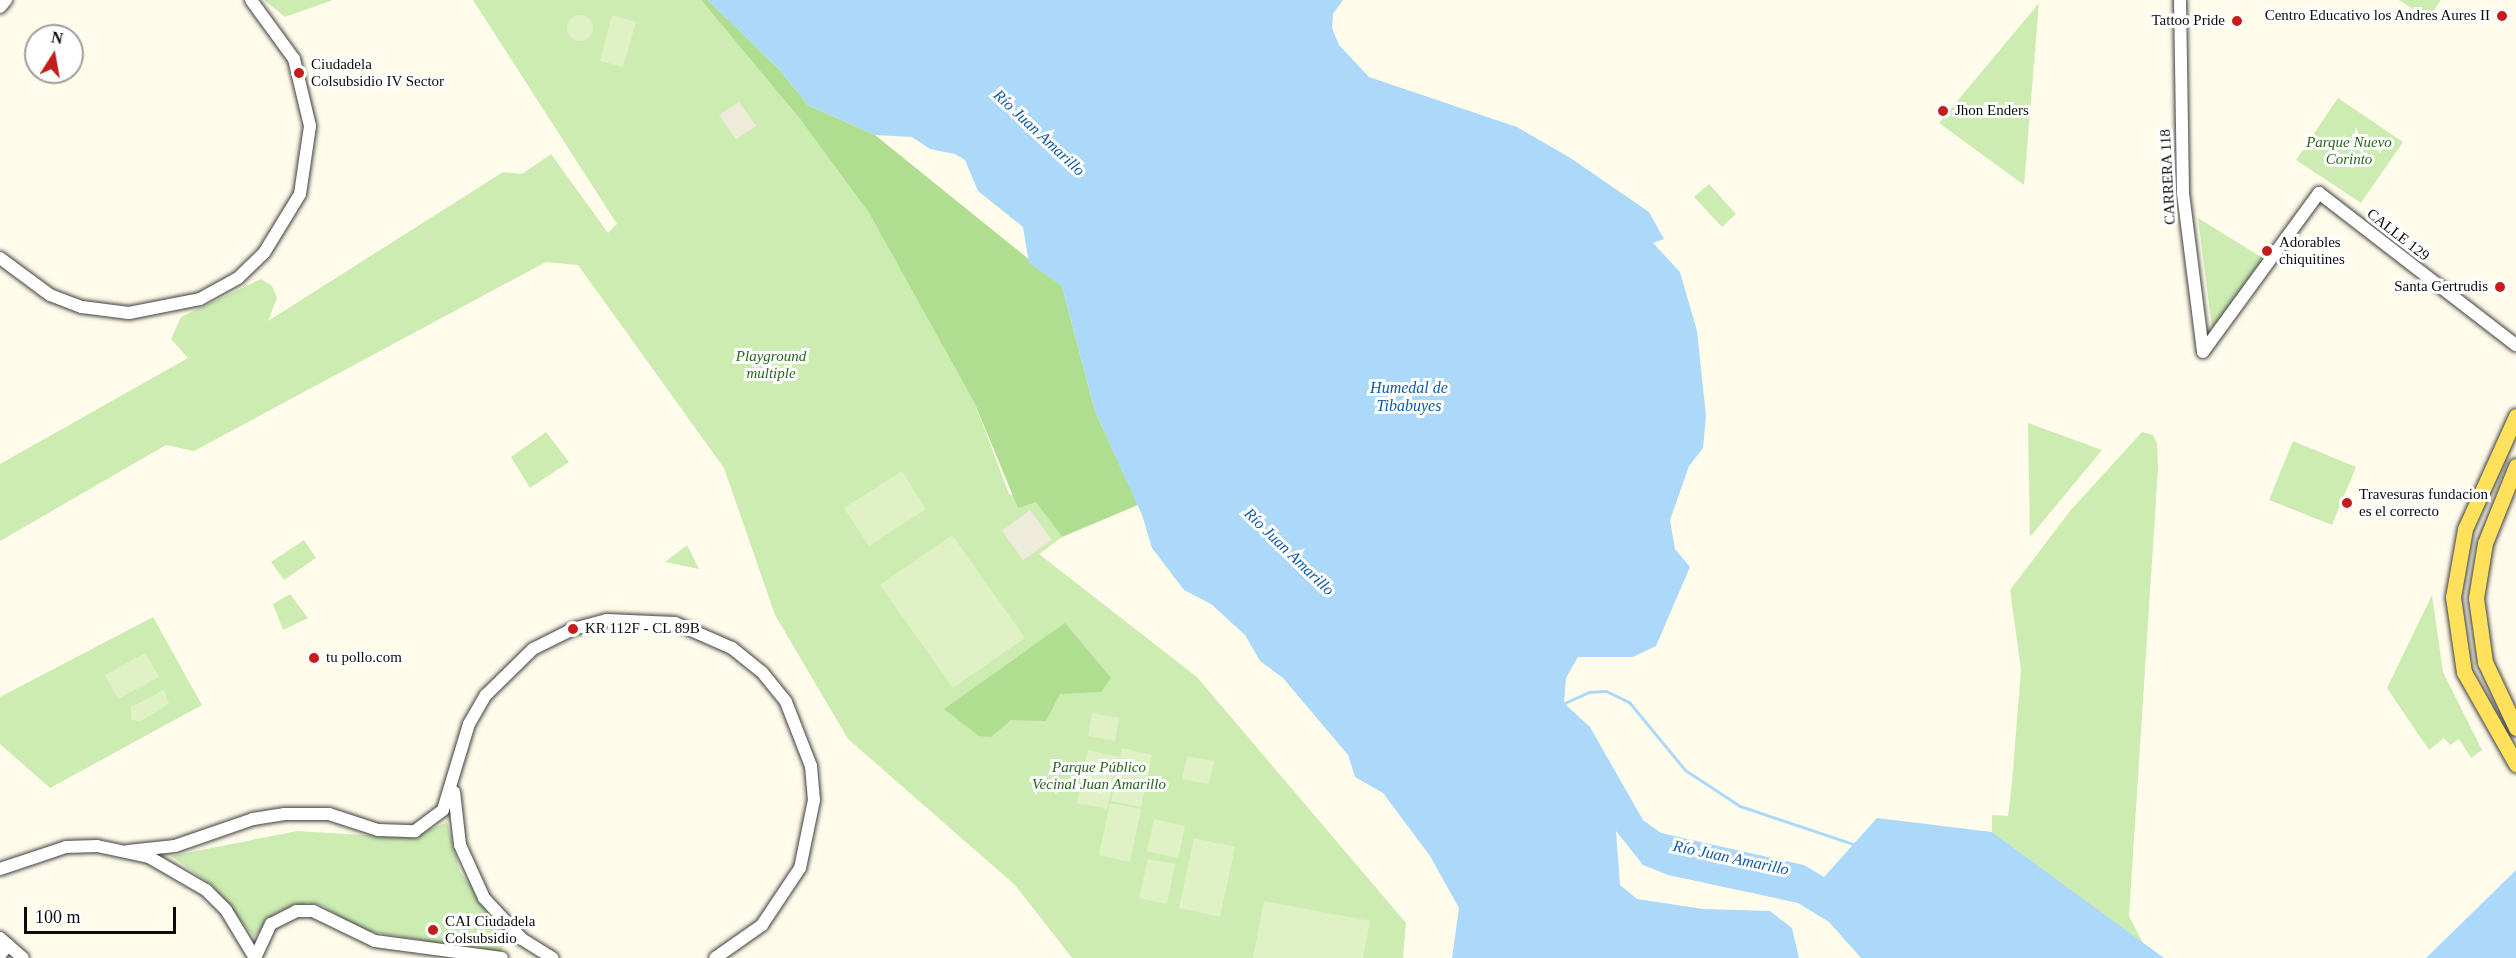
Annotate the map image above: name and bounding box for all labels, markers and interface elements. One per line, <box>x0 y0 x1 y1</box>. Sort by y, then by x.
place label: Centro Educativo los Andres Aures II <box>2263 7 2490 25</box>
marker: Centro Educativo los Andres Aures II <box>2495 9 2509 23</box>
place label: Tattoo Pride <box>2151 12 2225 30</box>
marker: Tattoo Pride <box>2230 14 2244 28</box>
north arrow <box>24 24 84 84</box>
text: N <box>50 28 64 47</box>
place label: Ciudadela Colsubsidio IV Sector <box>311 55 444 90</box>
marker: Ciudadela Colsubsidio IV Sector <box>292 66 306 80</box>
water label: Río Juan Amarillo <box>989 86 1089 180</box>
place label: Jhon Enders <box>1955 102 2029 120</box>
marker: Jhon Enders <box>1936 104 1950 118</box>
street label: CARRERA 118 <box>2156 128 2180 226</box>
park label: Parque Nuevo Corinto <box>2306 133 2392 168</box>
street label: CALLE 129 <box>2363 205 2433 265</box>
place label: Adorables chiquitines <box>2279 233 2345 268</box>
marker: Adorables chiquitines <box>2260 244 2274 258</box>
place label: Santa Gertrudis <box>2394 278 2488 296</box>
marker: Santa Gertrudis <box>2493 280 2507 294</box>
park label: Playground multiple <box>736 347 806 382</box>
water label: Humedal de Tibabuyes <box>1370 378 1448 416</box>
place label: Travesuras fundacion es el correcto <box>2359 485 2488 520</box>
marker: Travesuras fundacion es el correcto <box>2340 496 2354 510</box>
water label: Río Juan Amarillo <box>1240 504 1338 600</box>
place label: KR 112F - CL 89B <box>585 620 700 638</box>
marker: KR 112F - CL 89B <box>566 622 580 636</box>
place label: tu pollo.com <box>326 649 402 667</box>
marker: tu pollo.com <box>307 651 321 665</box>
park label: Parque Público Vecinal Juan Amarillo <box>1032 758 1166 793</box>
water label: Río Juan Amarillo <box>1671 836 1791 880</box>
scale bar <box>27 895 178 933</box>
text: 100 m <box>35 907 81 927</box>
place label: CAI Ciudadela Colsubsidio <box>445 912 535 947</box>
marker: CAI Ciudadela Colsubsidio <box>426 923 440 937</box>

